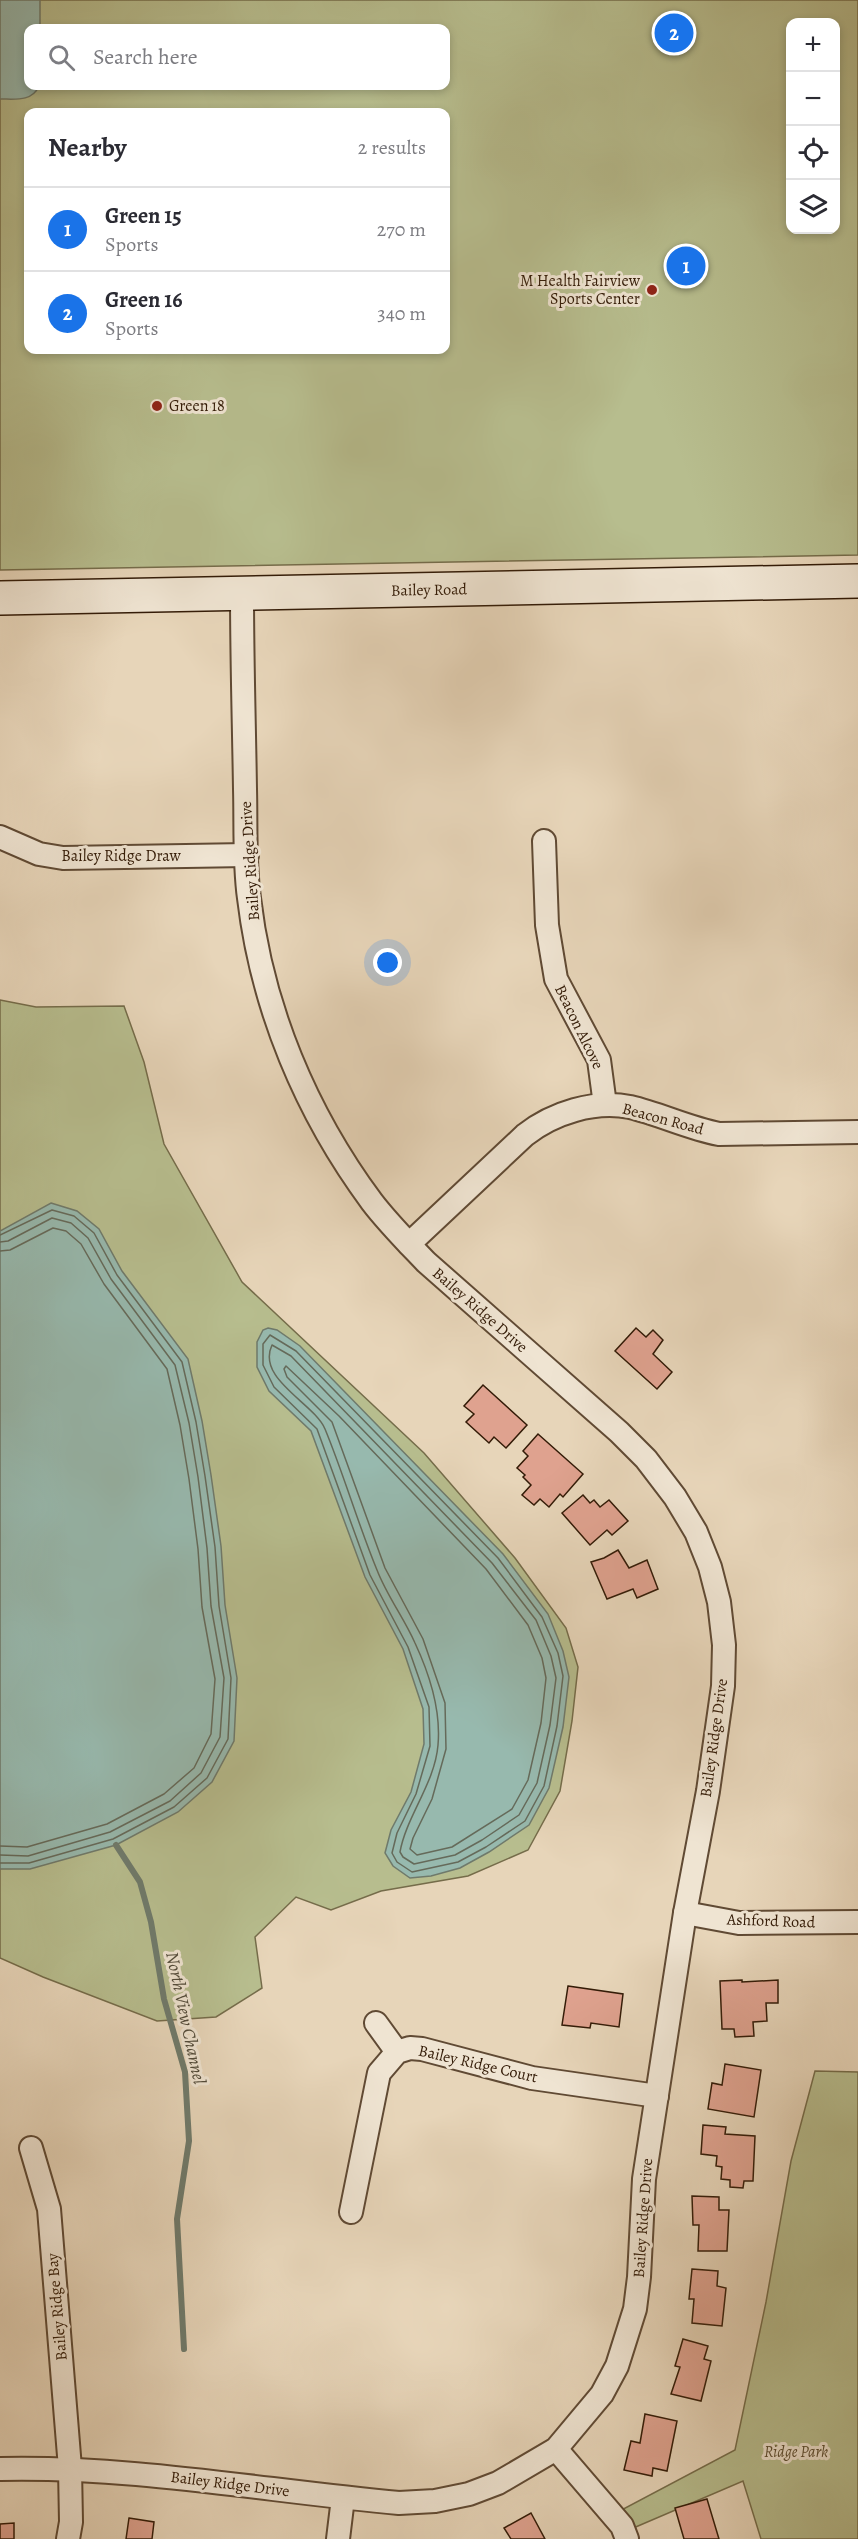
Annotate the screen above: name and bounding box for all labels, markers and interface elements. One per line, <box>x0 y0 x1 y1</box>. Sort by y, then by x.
pin: 2 <box>654 10 694 56</box>
map controls <box>786 18 840 234</box>
button: + <box>786 18 840 72</box>
search box <box>24 24 450 90</box>
icon: search <box>45 41 78 74</box>
text: Search here <box>93 42 198 72</box>
button: − <box>786 72 840 126</box>
button: locate <box>786 126 840 180</box>
text: Nearby <box>48 130 127 165</box>
text: 2 results <box>358 134 426 161</box>
button: layers <box>786 180 840 234</box>
text: Green 15 <box>105 201 182 231</box>
text: 1 <box>64 216 71 243</box>
text: 270 m <box>377 216 426 243</box>
text: Sports <box>105 231 158 258</box>
pin: 1 <box>666 244 706 288</box>
place label: M Health Fairview Sports Center <box>520 270 641 310</box>
marker: M Health Fairview Sports Center <box>645 283 659 297</box>
text: Green 16 <box>105 285 182 315</box>
text: 2 <box>63 300 72 327</box>
text: 340 m <box>377 300 426 327</box>
text: Sports <box>105 315 158 342</box>
place label: Green 18 <box>169 395 225 417</box>
marker: Green 18 <box>150 399 164 413</box>
street label: Bailey Road <box>391 578 468 602</box>
street label: Bailey Ridge Drive <box>235 800 265 922</box>
street label: Bailey Ridge Draw <box>61 845 182 867</box>
your location <box>373 948 402 977</box>
street label: Beacon Alcove <box>549 981 609 1073</box>
street label: Beacon Road <box>620 1098 707 1141</box>
street label: Bailey Ridge Drive <box>428 1262 532 1358</box>
street label: Bailey Ridge Drive <box>695 1677 733 1799</box>
street label: Ashford Road <box>725 1908 816 1934</box>
water label: North View Channel <box>160 1950 212 2087</box>
street label: Bailey Ridge Court <box>416 2040 540 2088</box>
street label: Bailey Ridge Drive <box>628 2157 658 2279</box>
street label: Bailey Ridge Bay <box>41 2251 73 2362</box>
park label: Ridge Park <box>764 2441 828 2463</box>
street label: Bailey Ridge Drive <box>169 2466 291 2502</box>

